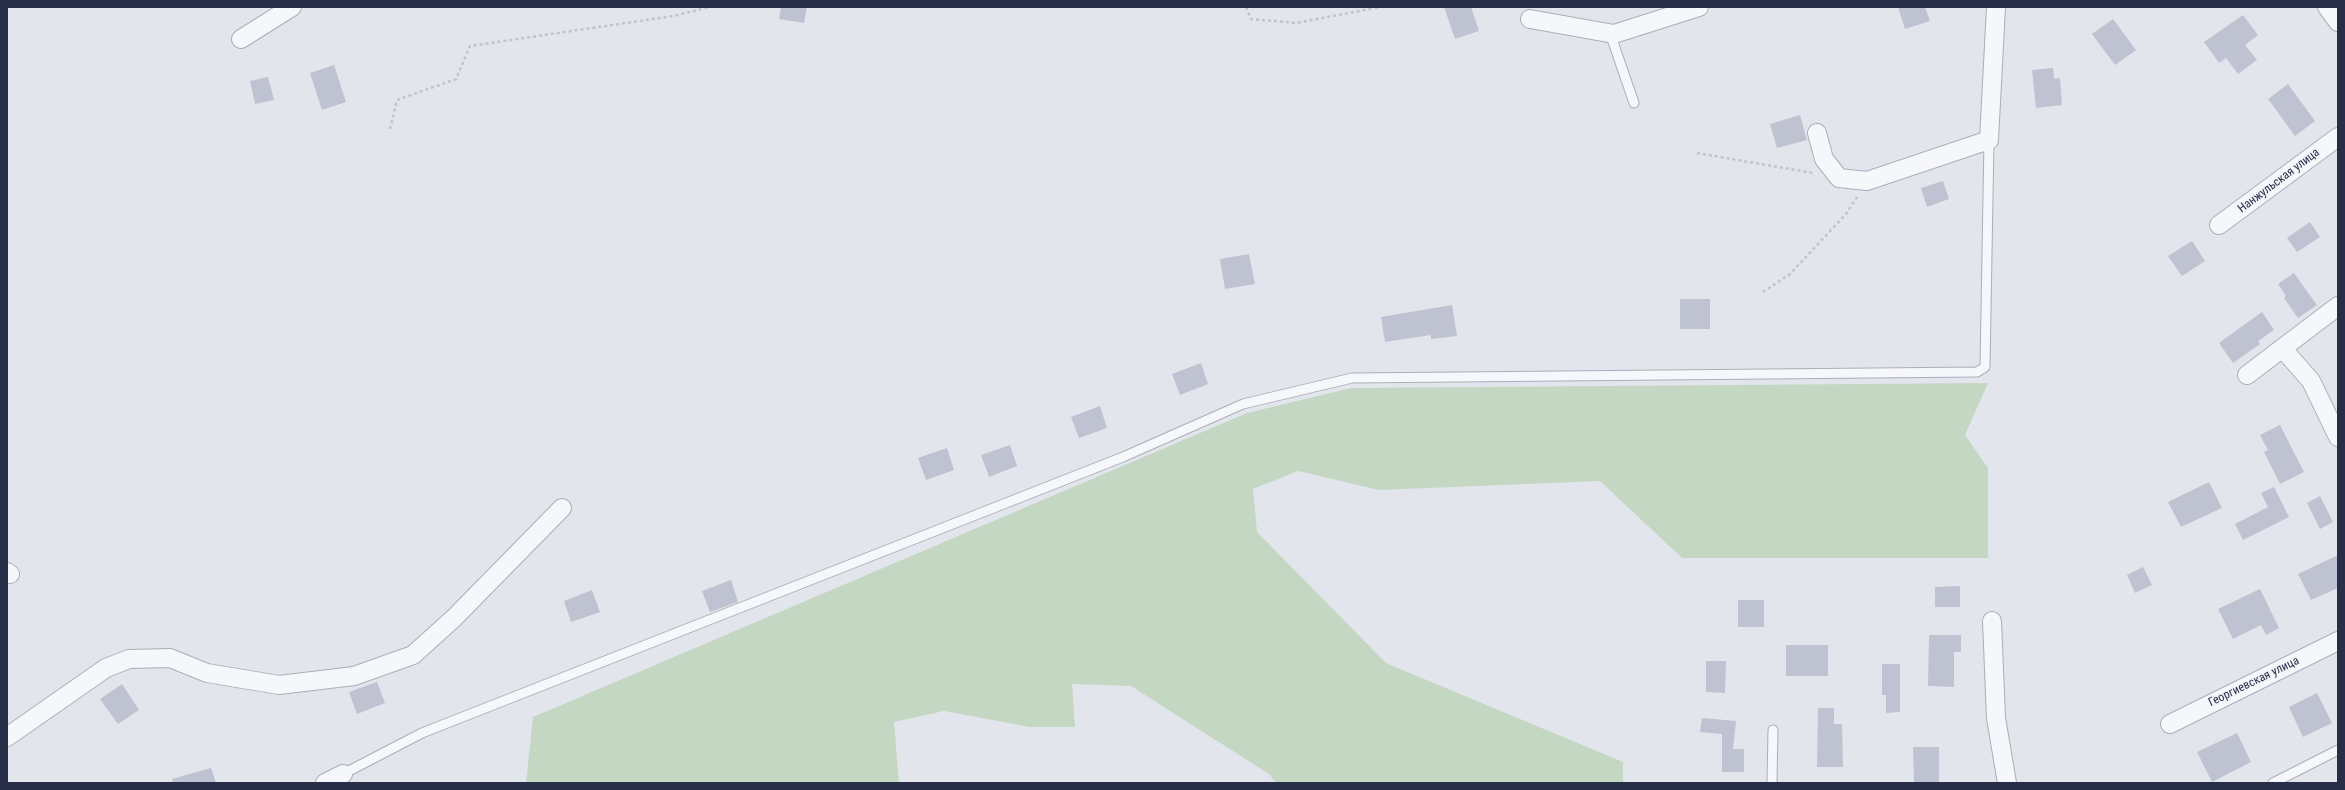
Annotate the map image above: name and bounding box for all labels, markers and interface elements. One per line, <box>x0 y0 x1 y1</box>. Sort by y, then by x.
street label: Нанжульская улица <box>2235 146 2323 216</box>
street label: Георгиевская улица <box>2206 654 2302 710</box>

